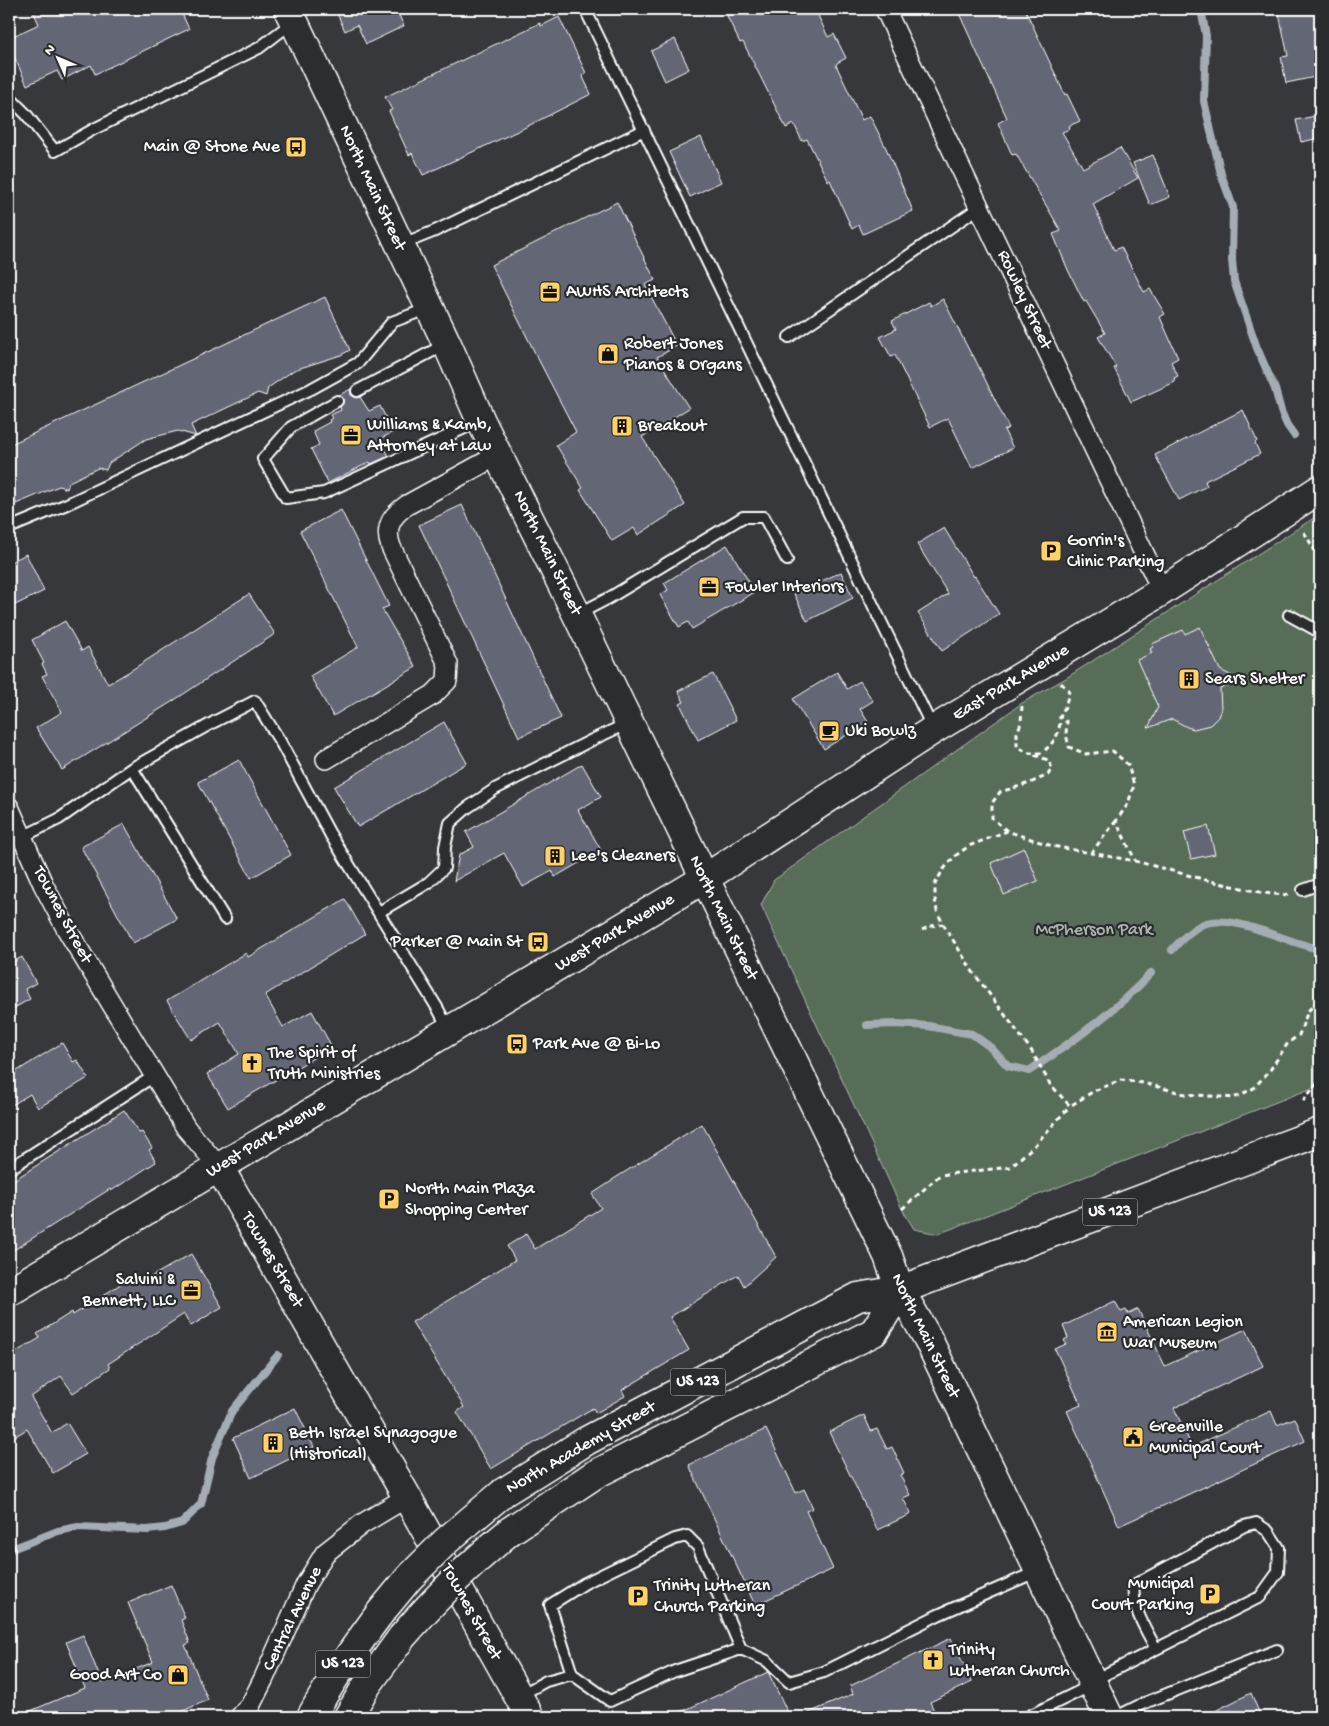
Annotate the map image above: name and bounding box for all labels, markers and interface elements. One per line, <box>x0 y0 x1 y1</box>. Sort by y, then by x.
north arrow <box>32 32 82 82</box>
text: N <box>41 41 60 60</box>
street label: North Main Street <box>334 122 411 256</box>
bus stop icon: Main @ Stone Ave <box>284 135 308 159</box>
place label: Main @ Stone Ave <box>144 137 281 158</box>
street label: Rowley Street <box>992 247 1057 354</box>
office icon: AWHS Architects <box>538 280 562 304</box>
place label: AWHS Architects <box>566 282 690 303</box>
place label: Robert Jones Pianos & Organs <box>623 334 743 376</box>
shop icon: Robert Jones Pianos & Organs <box>596 342 620 366</box>
building icon: Breakout <box>610 414 634 438</box>
place label: Williams & Kamb, Attorney at Law <box>367 415 492 457</box>
place label: Breakout <box>637 416 708 437</box>
office icon: Williams & Kamb, Attorney at Law <box>339 423 363 447</box>
street label: North Main Street <box>508 487 587 620</box>
place label: Gorrin's Clinic Parking <box>1067 531 1164 573</box>
parking icon: Gorrin's Clinic Parking <box>1039 539 1063 563</box>
office icon: Fowler Interiors <box>697 575 721 599</box>
place label: Fowler Interiors <box>724 577 845 598</box>
street label: East Park Avenue <box>949 640 1074 726</box>
building icon: Sears Shelter <box>1177 667 1201 691</box>
place label: Sears Shelter <box>1205 669 1306 690</box>
cafe icon: Uki Bowlz <box>817 719 841 743</box>
place label: Uki Bowlz <box>845 721 917 742</box>
building icon: Lee's Cleaners <box>543 844 567 868</box>
place label: Lee's Cleaners <box>571 846 677 867</box>
street label: North Main Street <box>684 852 763 985</box>
street label: Townes Street <box>27 862 97 969</box>
street label: West Park Avenue <box>551 889 679 977</box>
park label: McPherson Park <box>1036 920 1154 941</box>
bus stop icon: Parker @ Main St <box>526 930 550 954</box>
place label: Parker @ Main St <box>390 932 524 953</box>
bus stop icon: Park Ave @ Bi-Lo <box>505 1032 529 1056</box>
place label: Park Ave @ Bi-Lo <box>532 1034 660 1055</box>
place label: The Spirit of Truth Ministries <box>267 1043 381 1085</box>
church icon: The Spirit of Truth Ministries <box>240 1051 264 1075</box>
street label: West Park Avenue <box>202 1095 330 1183</box>
place label: North Main Plaza Shopping Center <box>405 1179 536 1221</box>
parking icon: North Main Plaza Shopping Center <box>377 1187 401 1211</box>
road number: US 123 <box>1082 1198 1138 1226</box>
street label: Townes Street <box>236 1208 309 1313</box>
place label: Salvini & Bennett, LLC <box>82 1270 176 1312</box>
street label: North Main Street <box>886 1270 965 1403</box>
office icon: Salvini & Bennett, LLC <box>179 1278 203 1302</box>
place label: American Legion War Museum <box>1123 1312 1243 1354</box>
museum icon: American Legion War Museum <box>1095 1320 1119 1344</box>
road number: US 123 <box>670 1368 726 1395</box>
street label: North Academy Street <box>502 1396 661 1499</box>
place label: Greenville Municipal Court <box>1149 1417 1262 1459</box>
place label: Beth Israel Synagogue (Historical) <box>288 1423 458 1465</box>
public building icon: Greenville Municipal Court <box>1121 1425 1145 1449</box>
building icon: Beth Israel Synagogue (Historical) <box>261 1431 285 1455</box>
street label: Townes Street <box>435 1559 507 1665</box>
street label: Central Avenue <box>259 1563 328 1675</box>
place label: Municipal Court Parking <box>1091 1574 1194 1616</box>
place label: Trinity Lutheran Church Parking <box>653 1576 771 1618</box>
parking icon: Municipal Court Parking <box>1198 1582 1222 1606</box>
parking icon: Trinity Lutheran Church Parking <box>626 1584 650 1608</box>
place label: Trinity Lutheran Church <box>948 1640 1070 1682</box>
church icon: Trinity Lutheran Church <box>921 1648 945 1672</box>
road number: US 123 <box>316 1650 370 1678</box>
shop icon: Good Art Co <box>166 1663 190 1687</box>
place label: Good Art Co <box>69 1665 162 1686</box>

